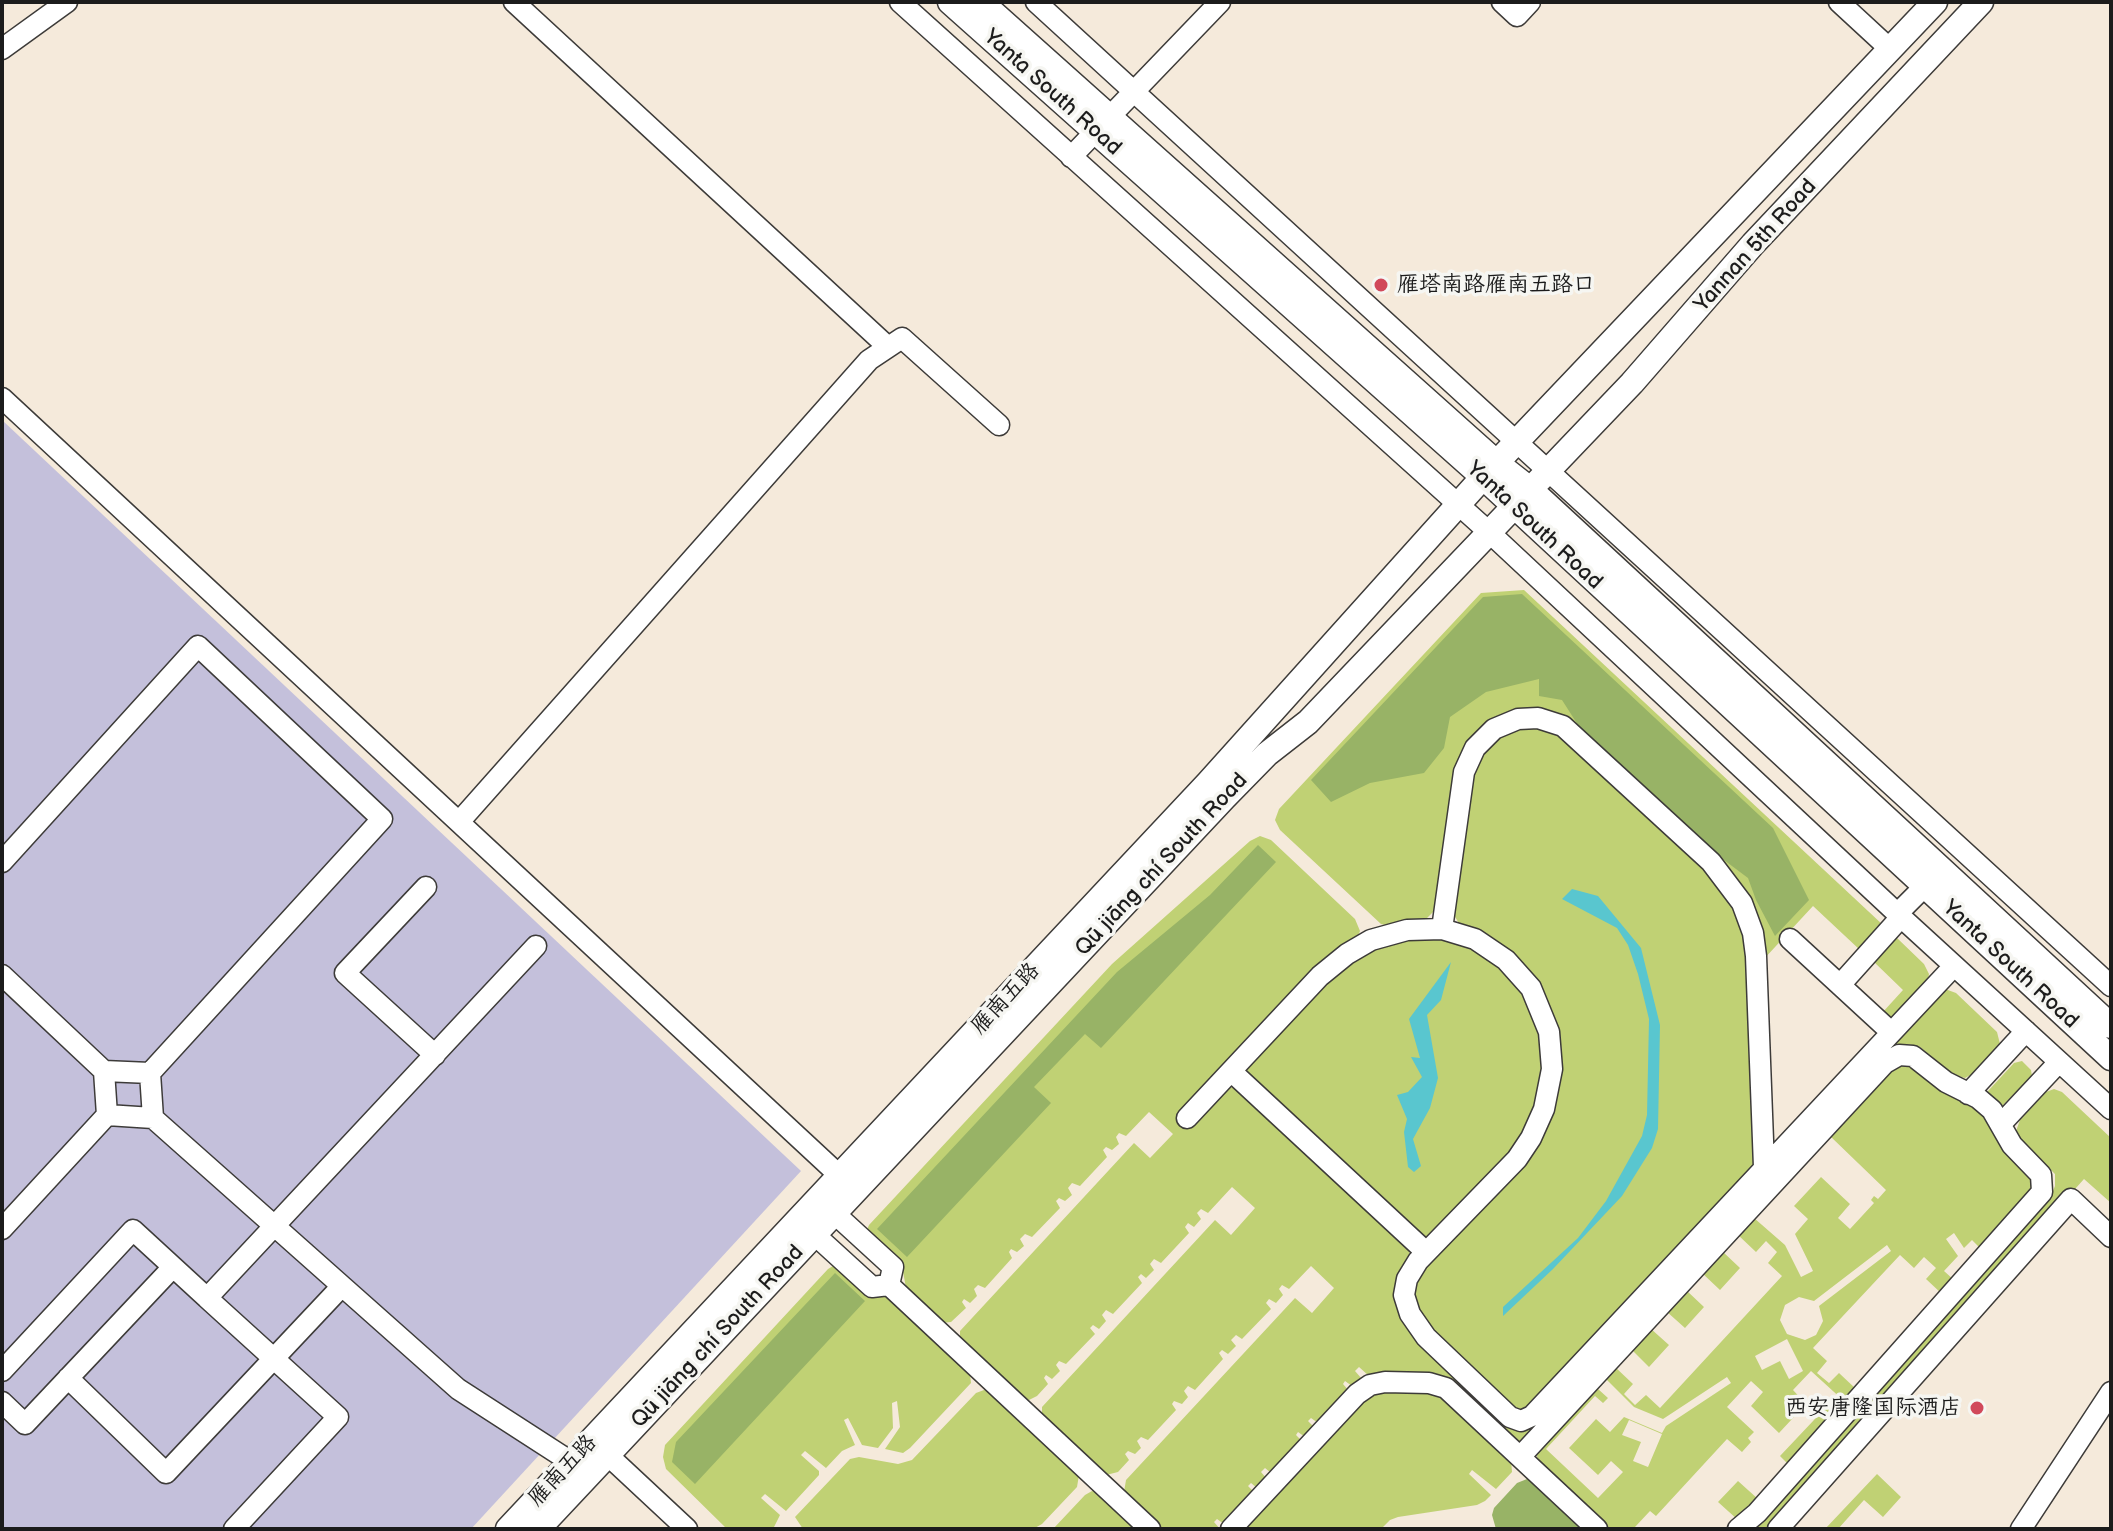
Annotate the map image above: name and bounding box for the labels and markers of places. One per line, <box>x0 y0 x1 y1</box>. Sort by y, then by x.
place label: 雁塔南路雁南五路口 <box>1397 272 1595 298</box>
marker: 雁塔南路雁南五路口 <box>1372 276 1390 294</box>
place label: 西安唐隆国际酒店 <box>1785 1395 1961 1421</box>
marker: 西安唐隆国际酒店 <box>1968 1399 1986 1417</box>

